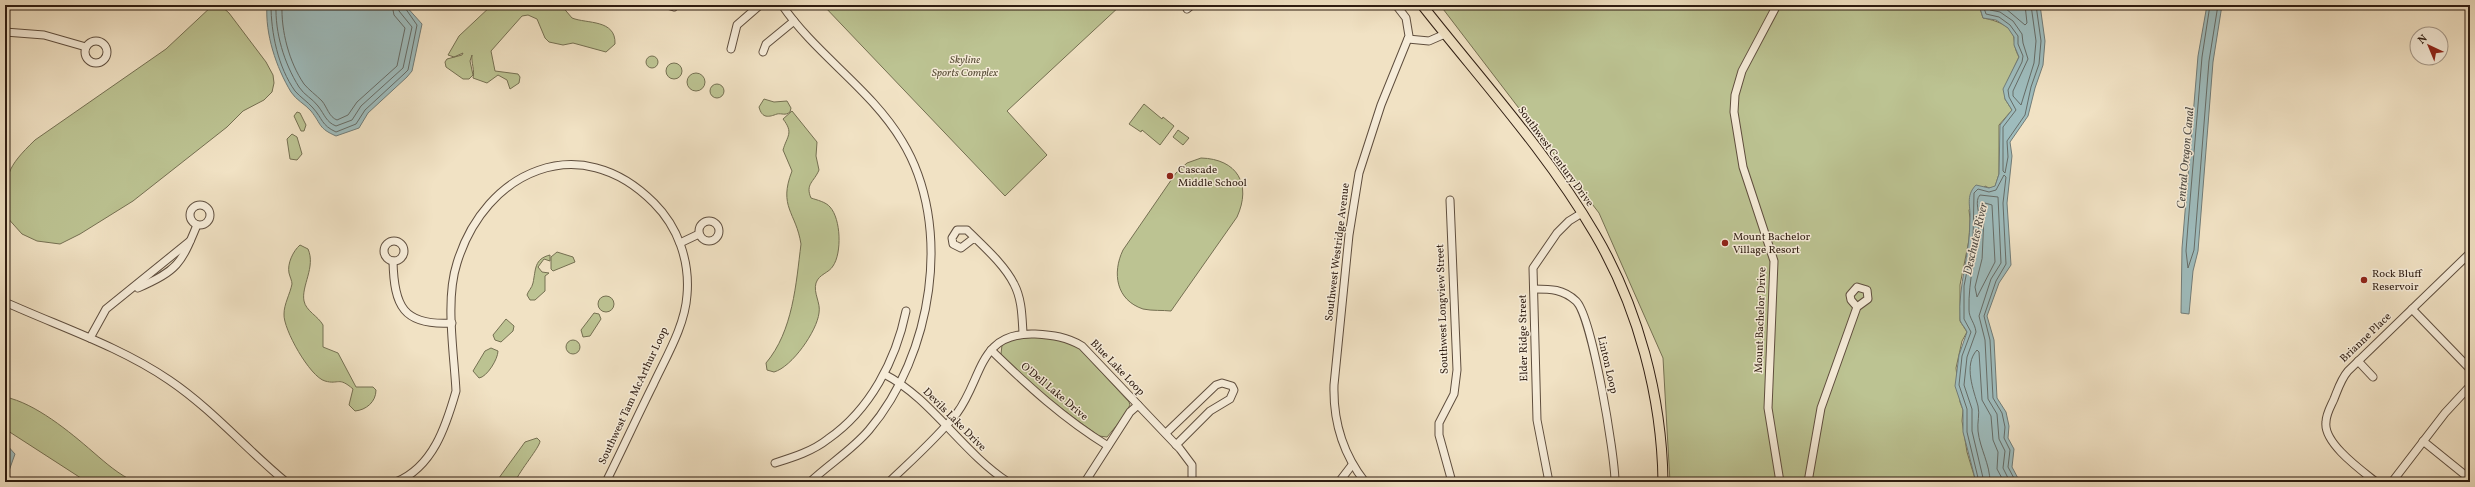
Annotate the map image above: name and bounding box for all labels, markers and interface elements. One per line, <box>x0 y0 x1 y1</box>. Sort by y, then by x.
north arrow <box>2409 26 2449 66</box>
text: N <box>2415 32 2431 48</box>
park label: Skyline Sports Complex <box>932 53 998 81</box>
street label: Southwest Century Drive <box>1513 104 1597 210</box>
water label: Central Oregon Canal <box>2174 107 2198 209</box>
place label: Cascade Middle School <box>1178 163 1247 191</box>
marker: Cascade Middle School <box>1165 171 1175 181</box>
street label: Southwest Westridge Avenue <box>1322 182 1354 322</box>
water label: Deschutes River <box>1960 201 1992 277</box>
place label: Mount Bachelor Village Resort <box>1733 230 1811 258</box>
marker: Mount Bachelor Village Resort <box>1720 238 1730 248</box>
street label: Southwest Longview Street <box>1433 244 1453 374</box>
street label: Mount Bachelor Drive <box>1752 267 1770 373</box>
place label: Rock Bluff Reservoir <box>2372 267 2423 295</box>
marker: Rock Bluff Reservoir <box>2359 275 2369 285</box>
street label: Elder Ridge Street <box>1516 294 1532 382</box>
street label: Brianne Place <box>2337 310 2395 366</box>
street label: Southwest Tam McArthur Loop <box>595 325 673 467</box>
street label: Linton Loop <box>1593 335 1621 395</box>
street label: Blue Lake Loop <box>1086 337 1148 399</box>
street label: O'Dell Lake Drive <box>1017 359 1091 425</box>
street label: Devils Lake Drive <box>919 385 989 455</box>

